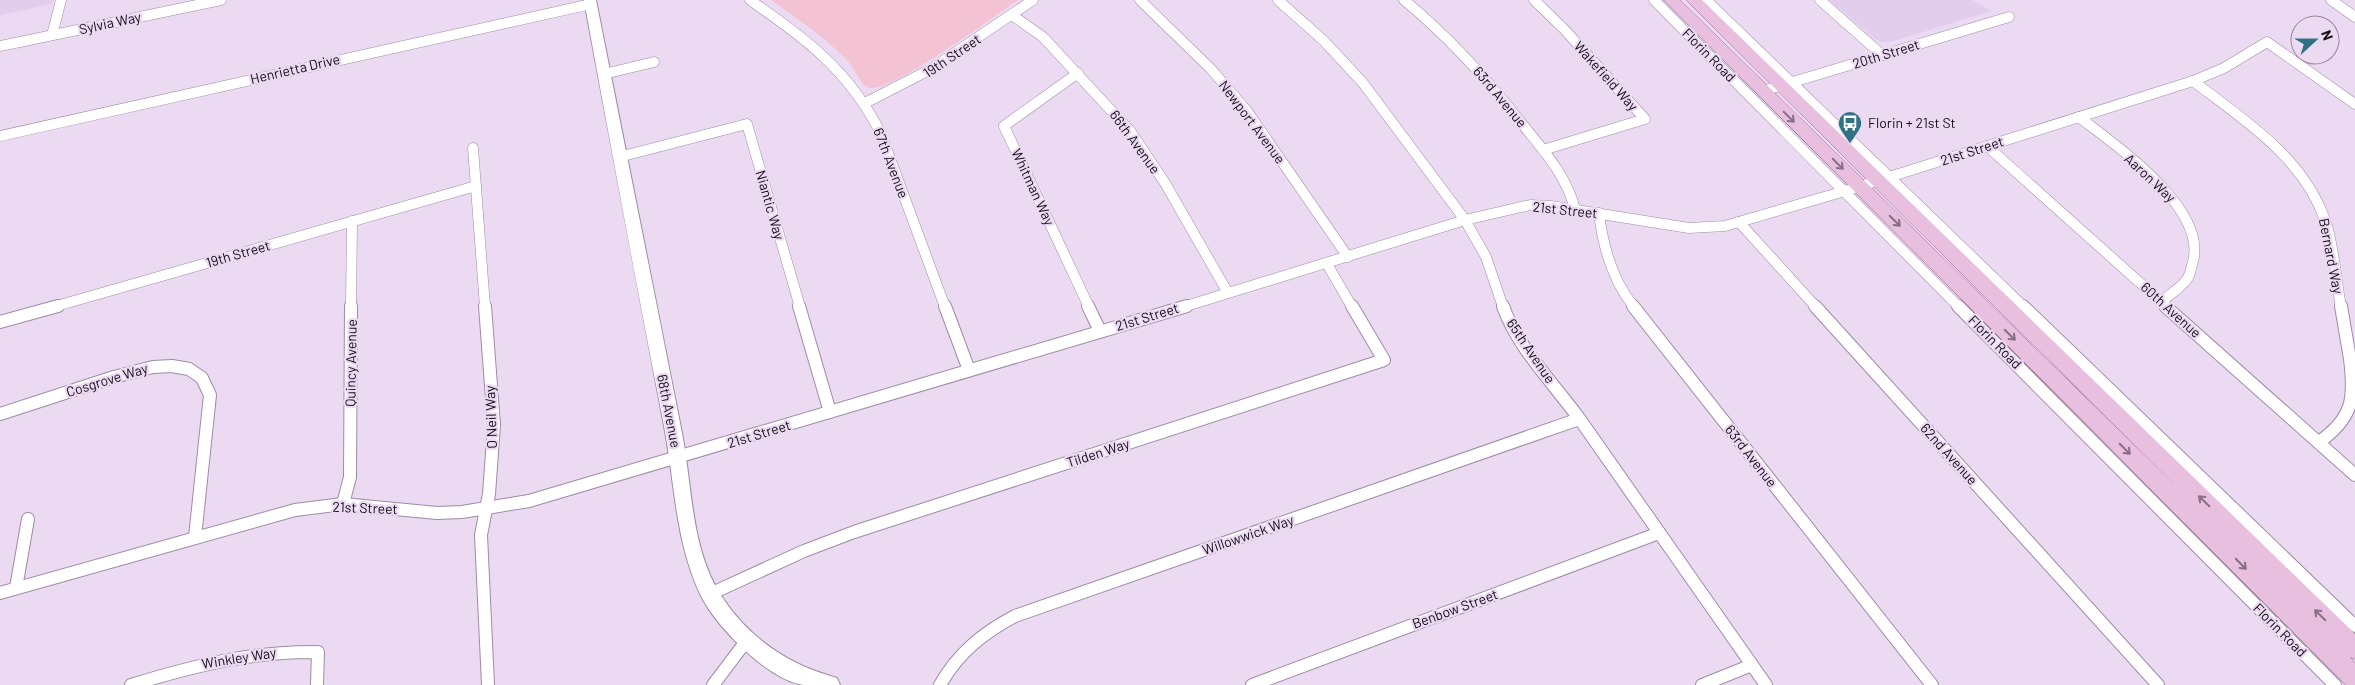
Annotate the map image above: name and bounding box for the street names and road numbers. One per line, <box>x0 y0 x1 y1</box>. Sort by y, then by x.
street label: Sylvia Way <box>77 8 143 37</box>
street label: Florin Road <box>1679 24 1740 85</box>
street label: 19th Street <box>920 30 984 81</box>
street label: 20th Street <box>1850 35 1921 72</box>
street label: Wakefield Way <box>1571 37 1642 114</box>
street label: Henrietta Drive <box>248 50 341 87</box>
street label: 63rd Avenue <box>1470 63 1531 131</box>
street label: Newport Avenue <box>1216 77 1289 167</box>
street label: 66th Avenue <box>1107 107 1164 177</box>
street label: 67th Avenue <box>870 125 913 200</box>
street label: 21st Street <box>1938 132 2005 169</box>
street label: Whitman Way <box>1008 146 1059 228</box>
street label: Aaron Way <box>2121 150 2180 206</box>
street label: Niantic Way <box>752 168 789 242</box>
street label: 21st Street <box>1532 198 1598 221</box>
street label: Bernard Way <box>2316 217 2347 296</box>
street label: 19th Street <box>204 236 272 271</box>
street label: 60th Avenue <box>2138 278 2205 341</box>
street label: 21st Street <box>1113 299 1180 334</box>
street label: Florin Road <box>1965 311 2026 372</box>
street label: 65th Avenue <box>1504 315 1559 386</box>
street label: Quincy Avenue <box>341 319 360 407</box>
street label: Cosgrove Way <box>64 359 150 400</box>
street label: 68th Avenue <box>654 373 685 449</box>
street label: O Neil Way <box>481 385 500 449</box>
street label: 21st Street <box>725 416 792 451</box>
street label: 62nd Avenue <box>1917 419 1981 488</box>
street label: 63rd Avenue <box>1722 421 1781 490</box>
street label: Tilden Way <box>1064 434 1132 471</box>
street label: 21st Street <box>332 498 398 517</box>
street label: Willowwick Way <box>1200 511 1296 558</box>
street label: Benbow Street <box>1410 585 1500 632</box>
street label: Florin Road <box>2250 599 2311 660</box>
street label: Winkley Way <box>200 643 278 672</box>

